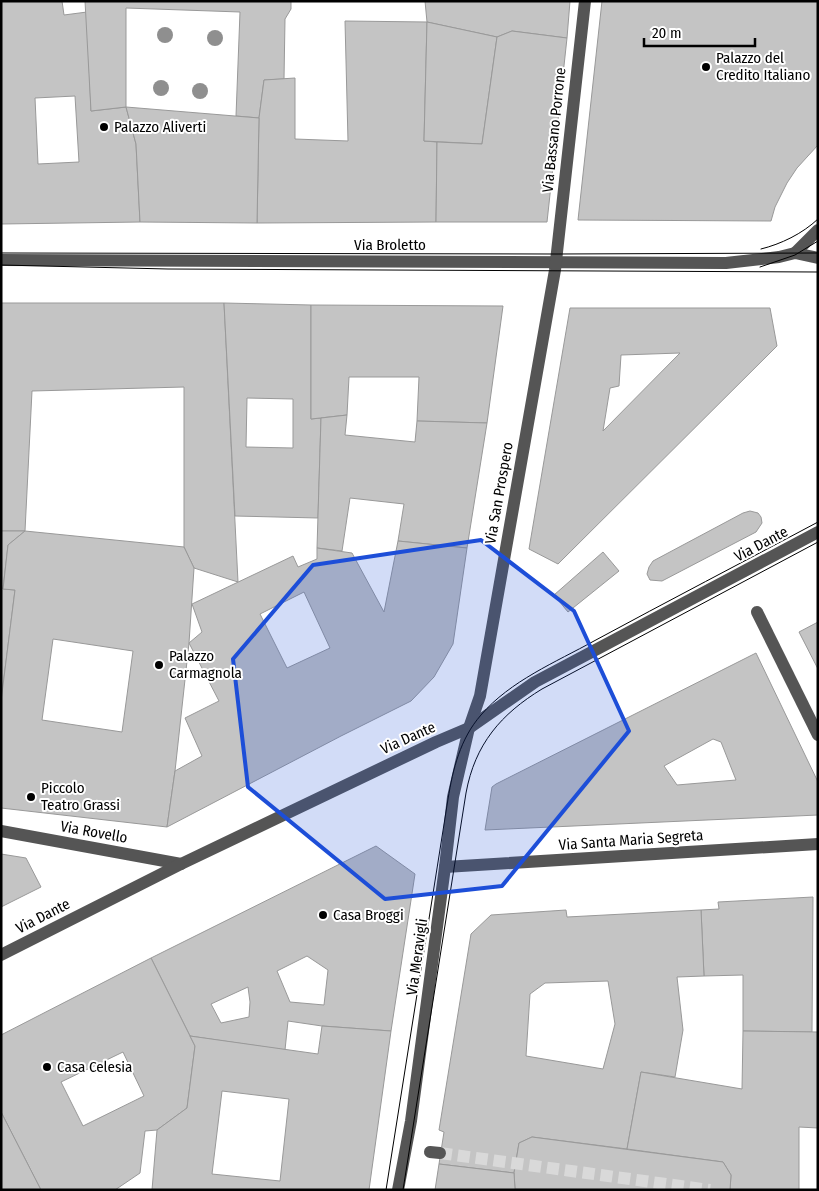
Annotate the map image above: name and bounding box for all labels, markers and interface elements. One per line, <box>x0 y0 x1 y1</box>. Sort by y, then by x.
scale bar <box>644 15 755 47</box>
text: 20 m <box>652 24 682 42</box>
place label: Palazzo del Credito Italiano <box>716 49 810 84</box>
marker: Palazzo del Credito Italiano <box>700 61 712 73</box>
street label: Via Bassano Porrone <box>538 67 570 193</box>
place label: Palazzo Aliverti <box>114 118 206 136</box>
marker: Palazzo Aliverti <box>98 121 110 133</box>
street label: Via Broletto <box>354 236 426 254</box>
street label: Via San Prospero <box>481 440 517 545</box>
street label: Via Dante <box>731 522 791 566</box>
place label: Palazzo Carmagnola <box>169 647 242 682</box>
marker: Palazzo Carmagnola <box>153 659 165 671</box>
street label: Via Dante <box>378 718 438 758</box>
place label: Piccolo Teatro Grassi <box>41 779 120 814</box>
marker: Piccolo Teatro Grassi <box>25 791 37 803</box>
street label: Via Rovello <box>59 817 129 847</box>
street label: Via Santa Maria Segreta <box>558 826 704 854</box>
street label: Via Dante <box>13 895 73 937</box>
place label: Casa Broggi <box>333 906 404 924</box>
marker: Casa Broggi <box>317 909 329 921</box>
street label: Via Meravigli <box>403 917 431 997</box>
place label: Casa Celesia <box>57 1058 132 1076</box>
marker: Casa Celesia <box>41 1061 53 1073</box>

